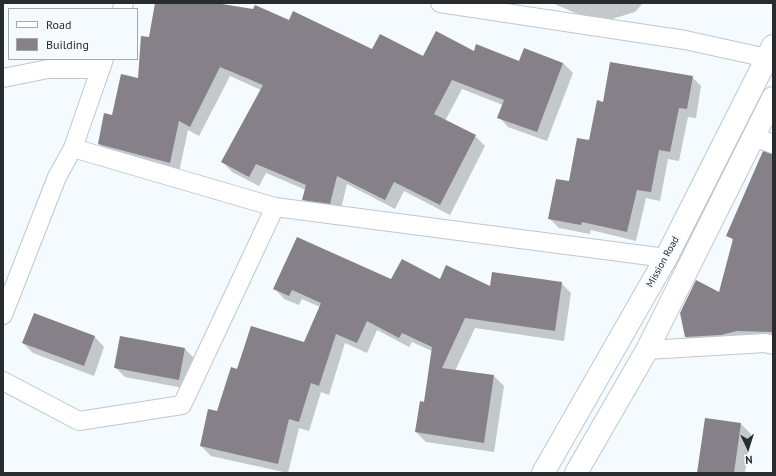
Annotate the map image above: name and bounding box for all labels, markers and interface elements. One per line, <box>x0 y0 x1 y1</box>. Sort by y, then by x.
legend <box>8 8 138 60</box>
text: Road <box>46 17 71 32</box>
text: Building <box>46 37 89 52</box>
street label: Mission Road <box>644 234 682 290</box>
north arrow <box>728 428 768 468</box>
text: N <box>745 453 753 467</box>

